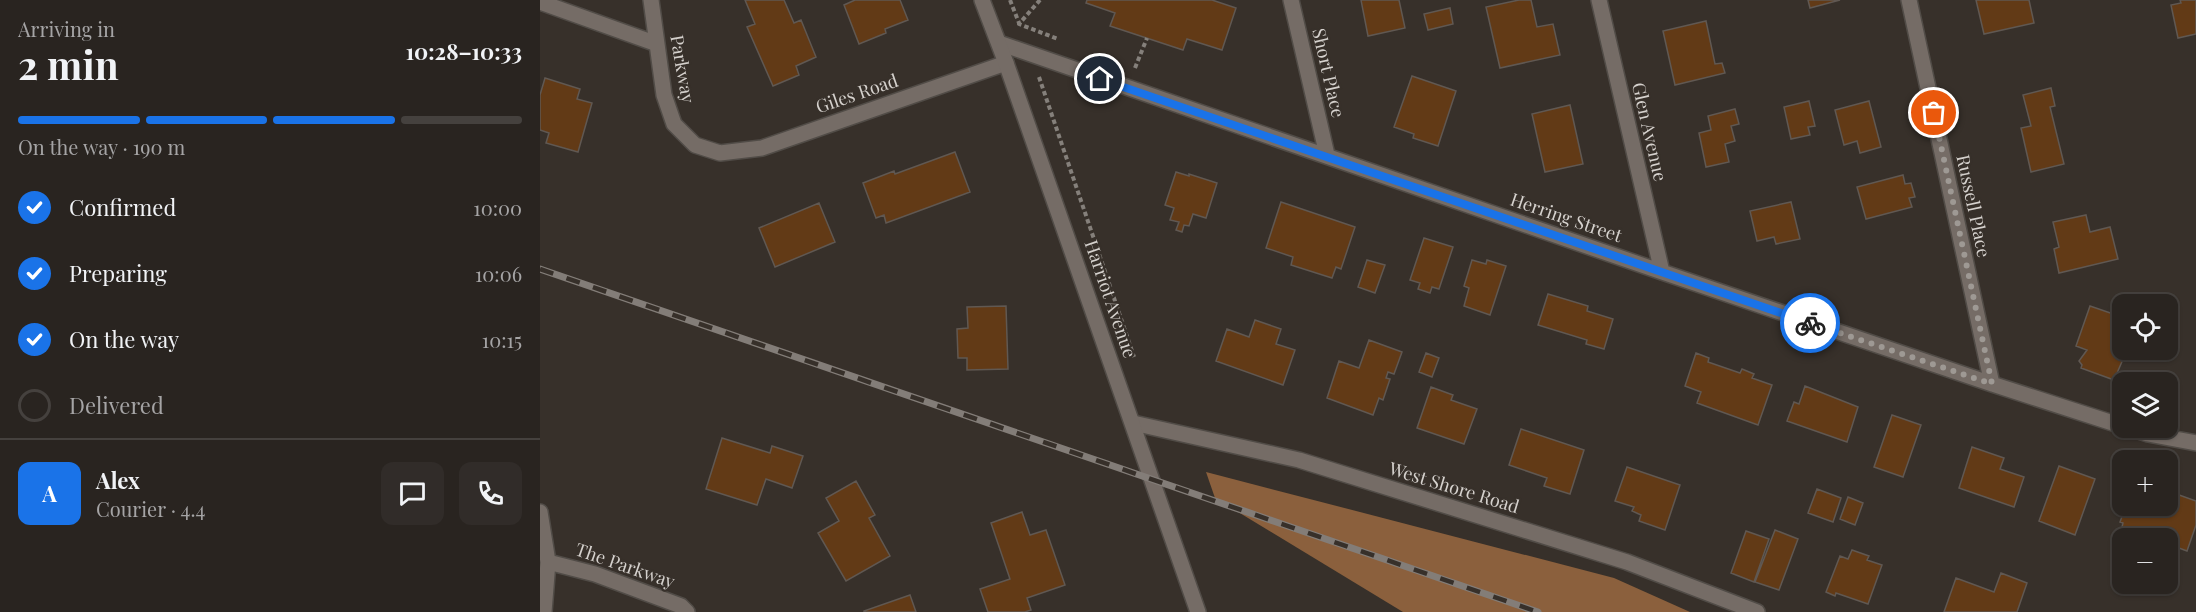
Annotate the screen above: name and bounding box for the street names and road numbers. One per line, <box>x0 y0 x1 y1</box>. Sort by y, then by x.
street label: Short Place <box>1307 26 1351 120</box>
street label: Parkway <box>665 33 701 105</box>
street label: Giles Road <box>812 68 902 118</box>
street label: Glen Avenue <box>1627 80 1673 184</box>
street label: Russell Place <box>1951 152 1997 259</box>
street label: Herring Street <box>1507 187 1626 248</box>
street label: Harriot Avenue <box>1080 237 1142 361</box>
street label: West Shore Road <box>1385 456 1523 518</box>
street label: The Parkway <box>572 537 678 593</box>

